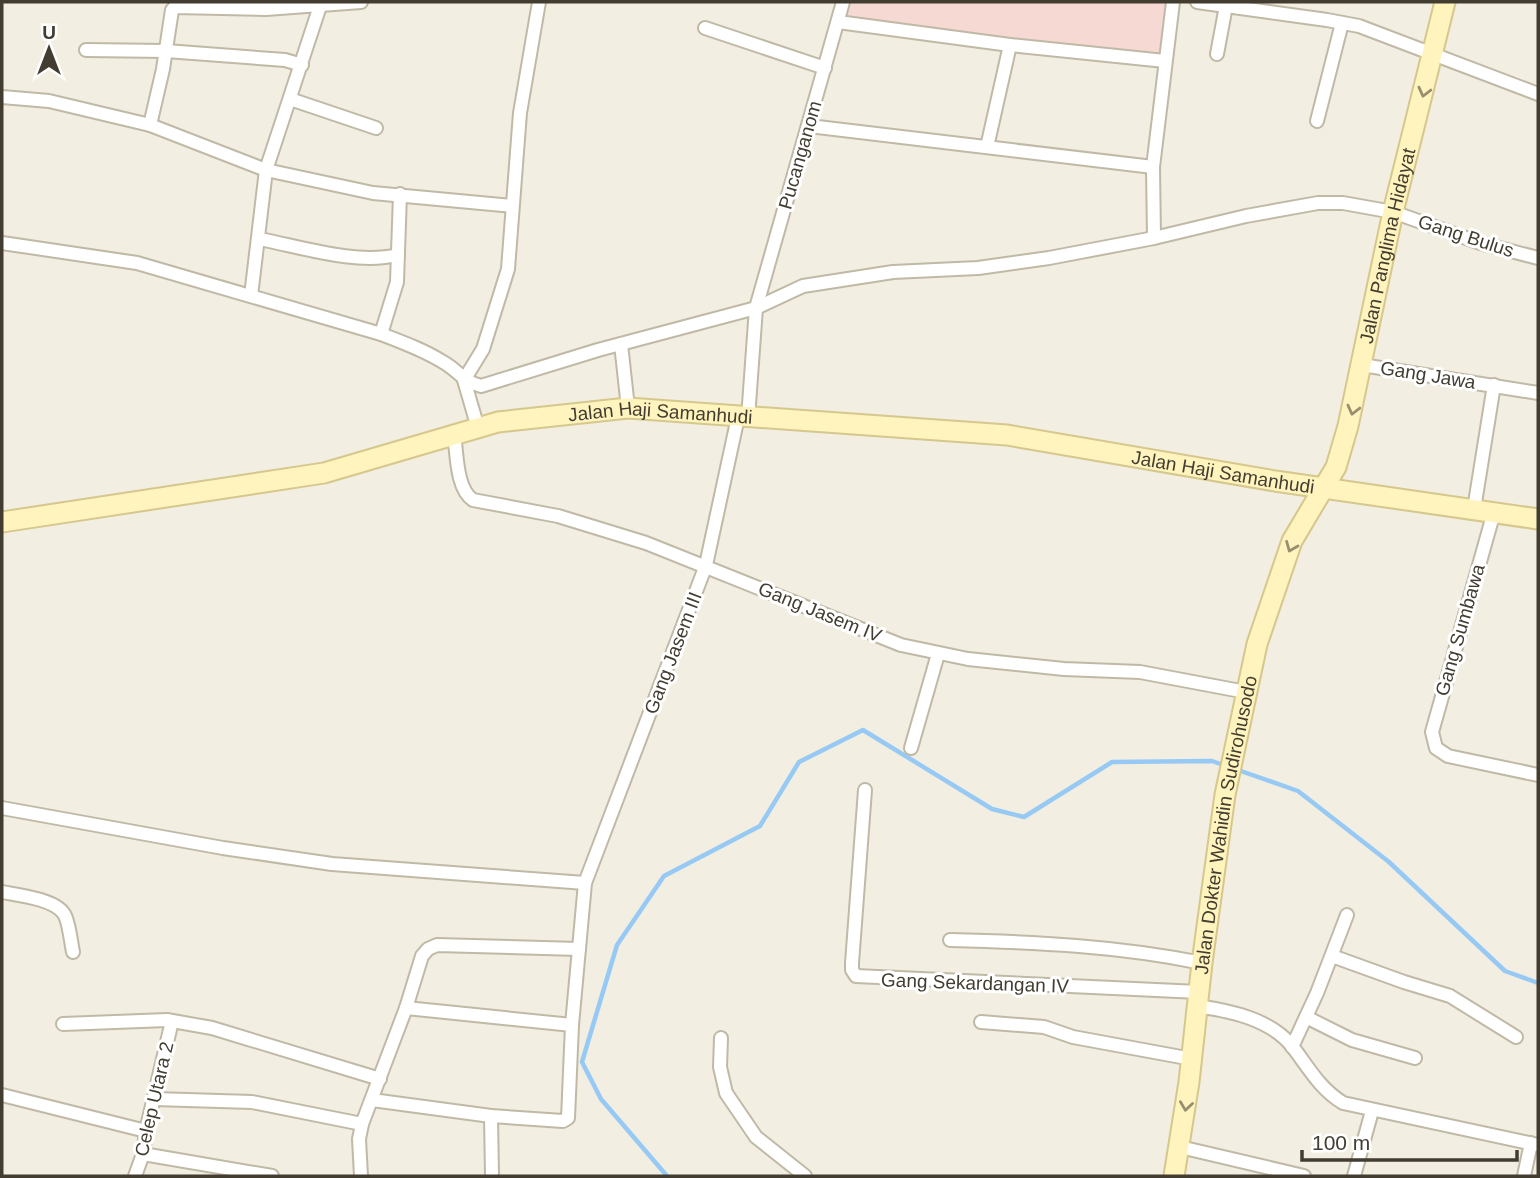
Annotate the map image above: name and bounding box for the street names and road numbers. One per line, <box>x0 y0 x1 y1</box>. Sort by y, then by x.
street label: Pucanganom <box>774 98 826 212</box>
street label: Jalan Panglima Hidayat <box>1355 145 1419 345</box>
street label: Gang Bulus <box>1416 211 1516 261</box>
street label: Gang Jawa <box>1379 357 1478 393</box>
street label: Jalan Haji Samanhudi <box>567 397 753 427</box>
street label: Jalan Haji Samanhudi <box>1130 446 1316 497</box>
street label: Gang Sumbawa <box>1431 561 1489 698</box>
street label: Gang Jasem IV <box>755 578 885 646</box>
street label: Gang Jasem III <box>640 589 706 717</box>
street label: Jalan Dokter Wahidin Sudirohusodo <box>1190 674 1261 975</box>
street label: Gang Sekardangan IV <box>881 969 1070 997</box>
street label: Celep Utara 2 <box>131 1040 177 1158</box>

